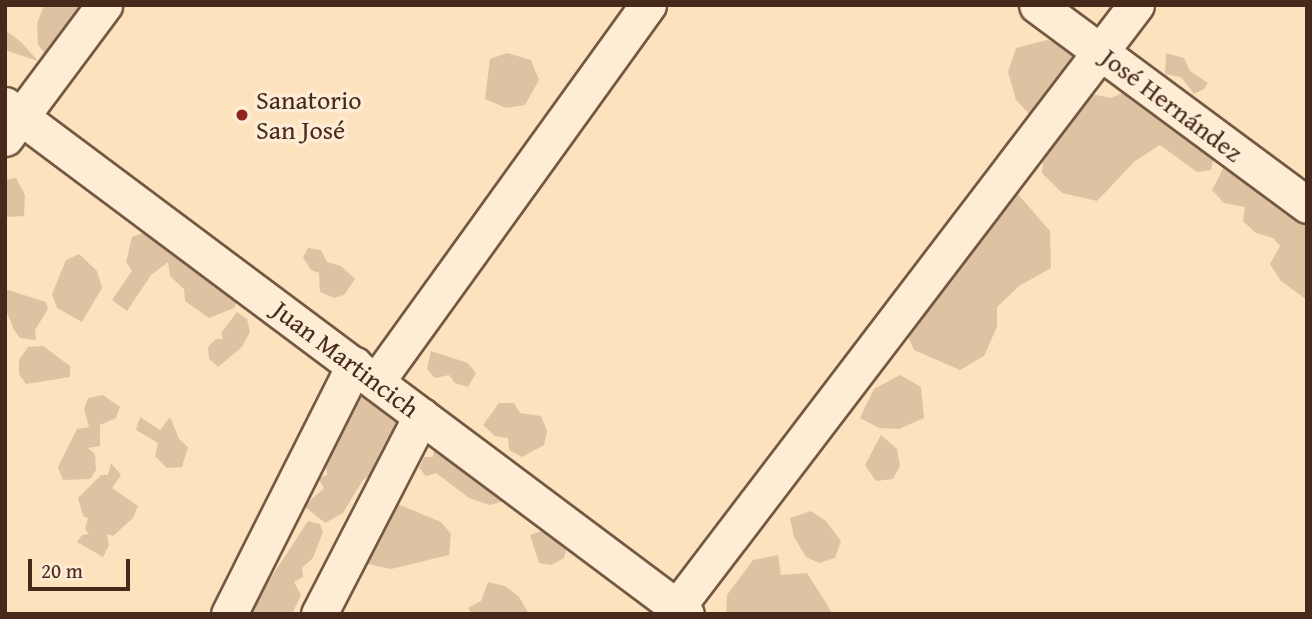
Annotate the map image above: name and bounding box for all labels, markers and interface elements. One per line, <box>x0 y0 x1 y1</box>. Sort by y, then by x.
street label: José Hernández <box>1095 42 1249 168</box>
place label: Sanatorio San José <box>256 84 362 146</box>
marker: Sanatorio San José <box>234 107 250 123</box>
street label: Juan Martincich <box>267 294 425 424</box>
scale bar <box>32 546 133 590</box>
text: 20 m <box>41 555 83 586</box>

